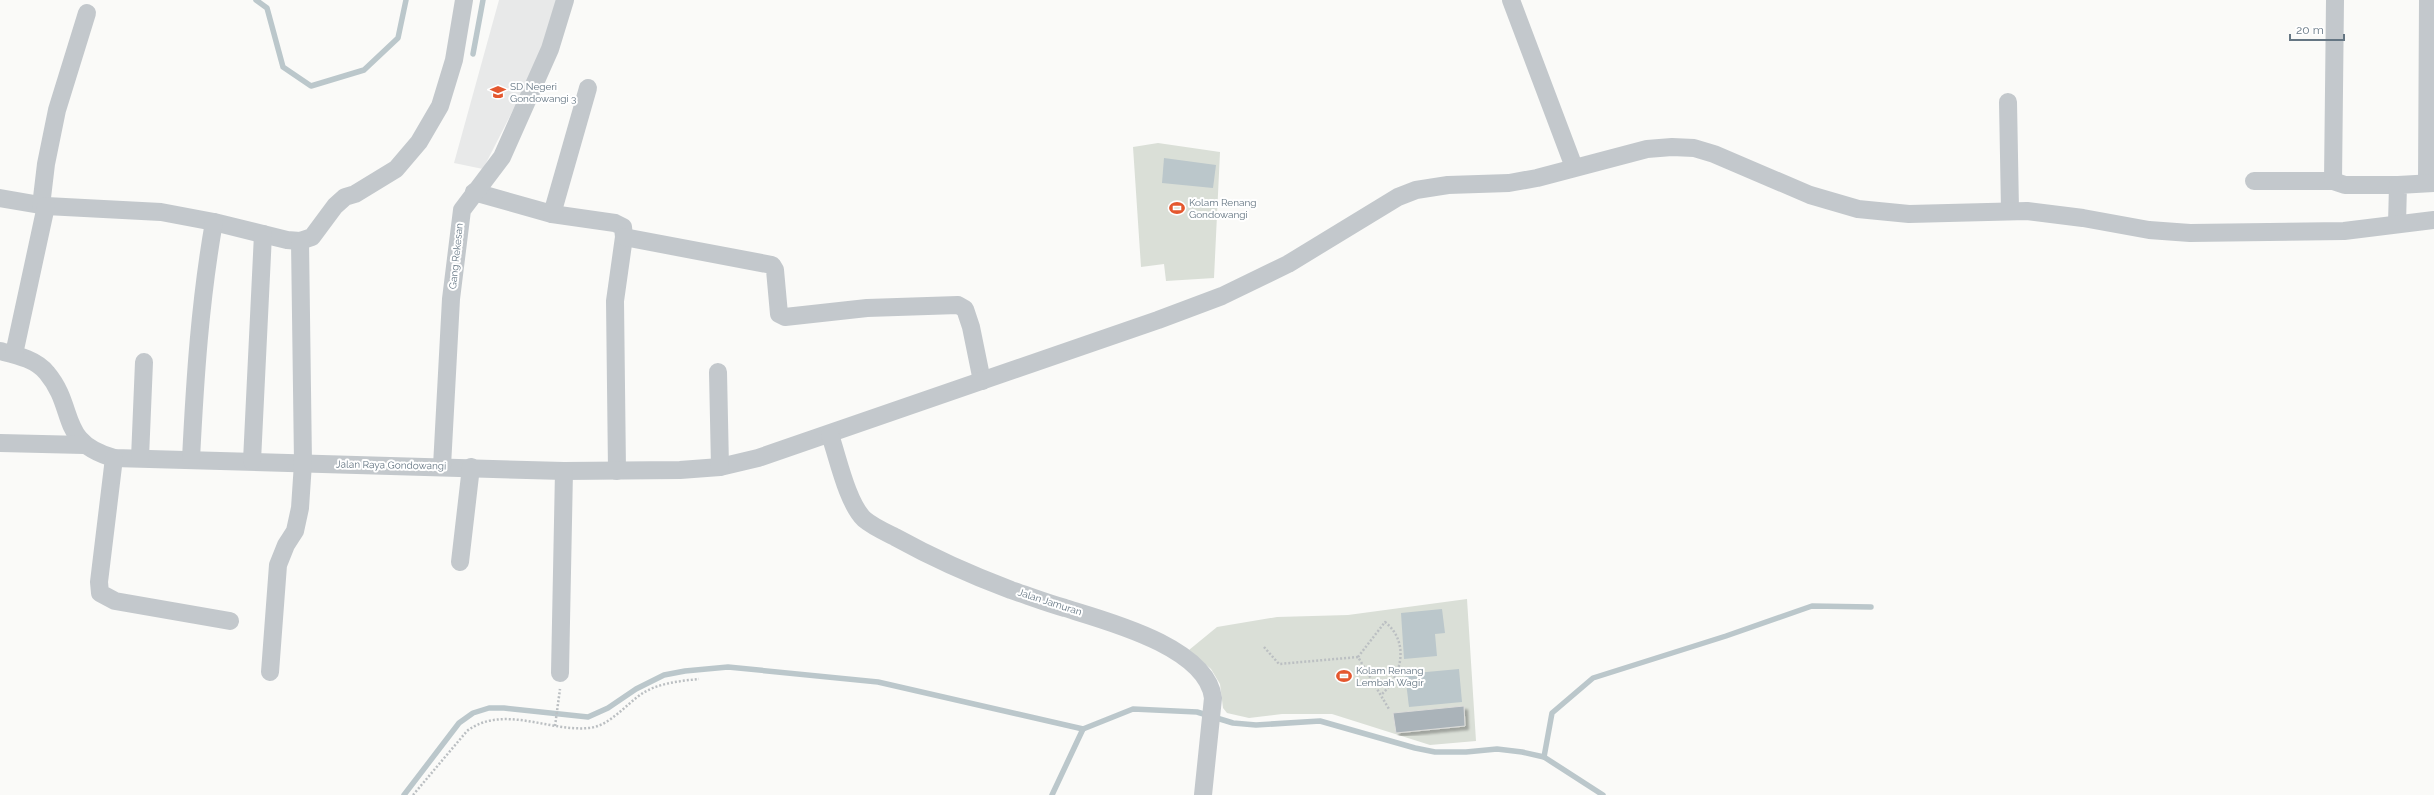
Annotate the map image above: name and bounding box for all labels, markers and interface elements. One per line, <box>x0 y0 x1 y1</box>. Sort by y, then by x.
scale bar <box>2290 16 2344 42</box>
text: 20 m <box>2296 23 2324 37</box>
place label: SD Negeri Gondowangi 3 <box>510 81 576 104</box>
school or university icon: SD Negeri Gondowangi 3 <box>489 83 507 101</box>
place label: Kolam Renang Gondowangi <box>1189 197 1257 220</box>
sports icon: Kolam Renang Gondowangi <box>1168 199 1186 217</box>
street label: Gang Rekesan <box>447 222 465 290</box>
street label: Jalan Raya Gondowangi <box>336 459 446 471</box>
street label: Jalan Jamuran <box>1017 586 1083 618</box>
place label: Kolam Renang Lembah Wagir <box>1356 665 1424 688</box>
sports icon: Kolam Renang Lembah Wagir <box>1335 667 1353 685</box>

